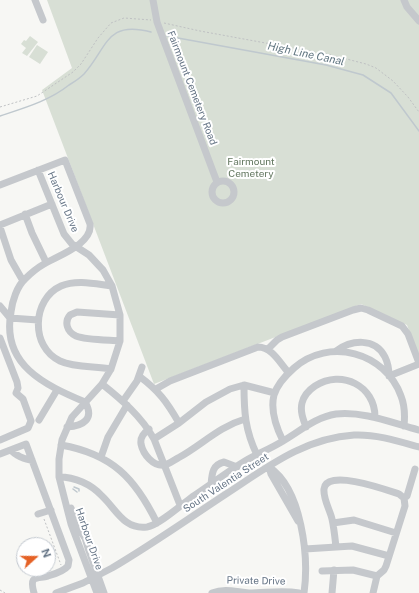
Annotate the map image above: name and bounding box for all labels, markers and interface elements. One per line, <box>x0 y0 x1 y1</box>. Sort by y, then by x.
street label: Fairmount Cemetery Road <box>165 29 219 147</box>
water label: High Line Canal <box>266 39 346 69</box>
park label: Fairmount Cemetery <box>227 156 275 180</box>
street label: Harbour Drive <box>45 170 81 234</box>
street label: South Valentia Street <box>181 451 271 515</box>
street label: Harbour Drive <box>73 506 105 572</box>
north arrow <box>16 537 56 577</box>
text: N <box>39 547 53 559</box>
street label: Private Drive <box>227 574 285 588</box>

